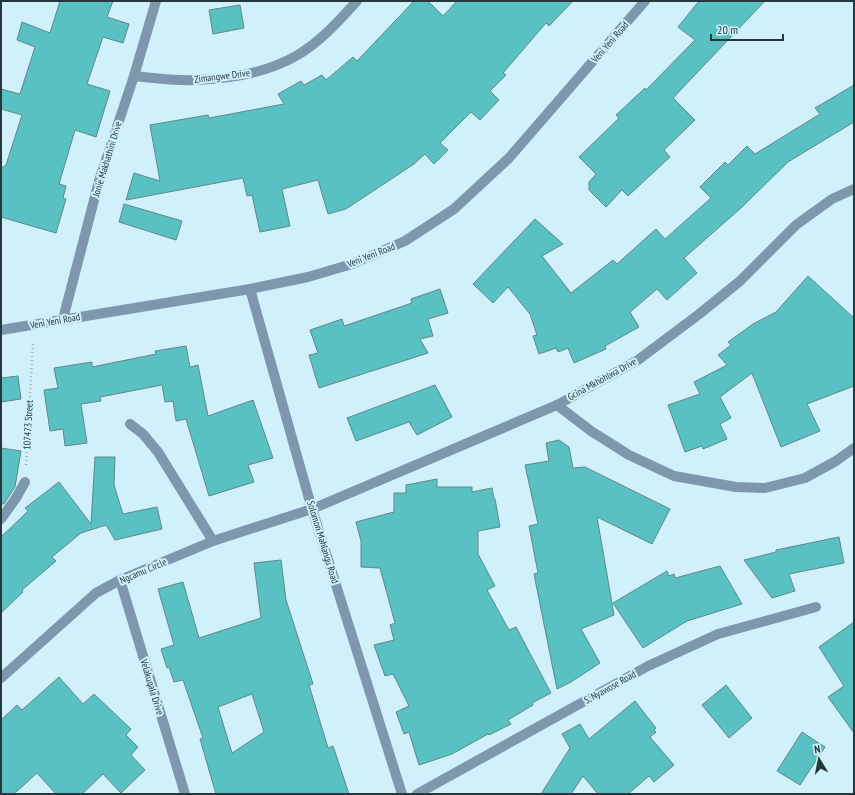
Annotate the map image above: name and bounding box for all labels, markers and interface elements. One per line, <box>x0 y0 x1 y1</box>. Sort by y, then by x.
scale bar <box>711 16 783 42</box>
street label: Veni Yeni Road <box>588 19 631 66</box>
text: 20 m <box>717 22 738 37</box>
street label: Zimangwe Drive <box>193 66 251 86</box>
street label: Jonie Makhathini Drive <box>89 120 125 199</box>
street label: Veni Yeni Road <box>344 240 397 271</box>
street label: Veni Yeni Road <box>28 310 81 332</box>
street label: Gcina Mkhohlwa Drive <box>565 355 639 403</box>
street label: 107473 Street <box>20 400 36 450</box>
street label: Solomon Mahlangu Road <box>304 499 342 585</box>
street label: Ngcamu Circle <box>118 555 168 587</box>
street label: Velakuqala Drive <box>137 657 167 717</box>
street label: S. Nyawose Road <box>582 667 638 707</box>
north arrow <box>799 739 839 779</box>
text: N <box>813 742 821 757</box>

